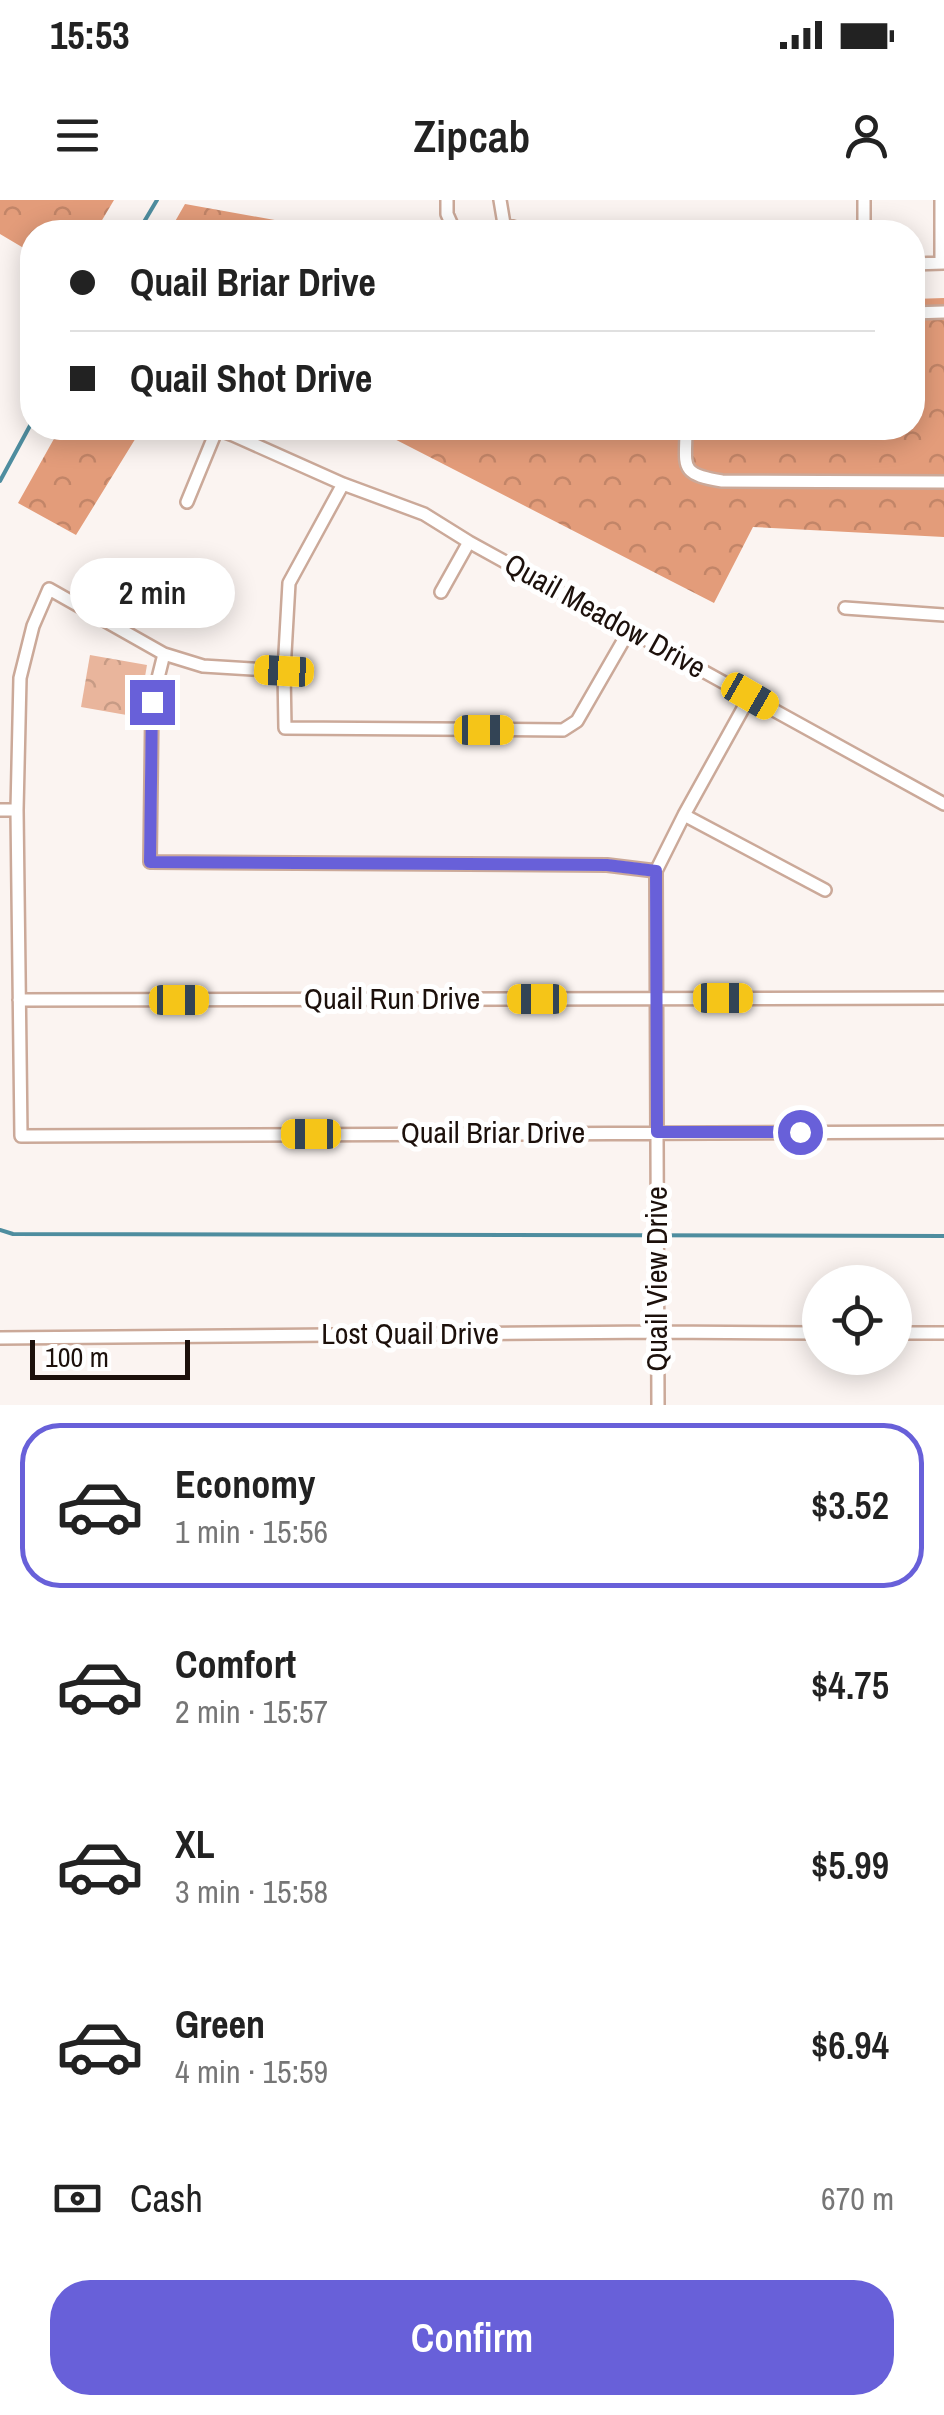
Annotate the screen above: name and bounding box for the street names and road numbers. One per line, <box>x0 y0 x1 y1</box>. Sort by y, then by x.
street label: Quail Meadow Drive <box>498 543 713 687</box>
street label: Quail Run Drive <box>304 978 480 1018</box>
street label: Quail Briar Drive <box>401 1112 585 1152</box>
street label: Quail View Drive <box>636 1186 676 1372</box>
street label: Lost Quail Drive <box>321 1313 499 1353</box>

